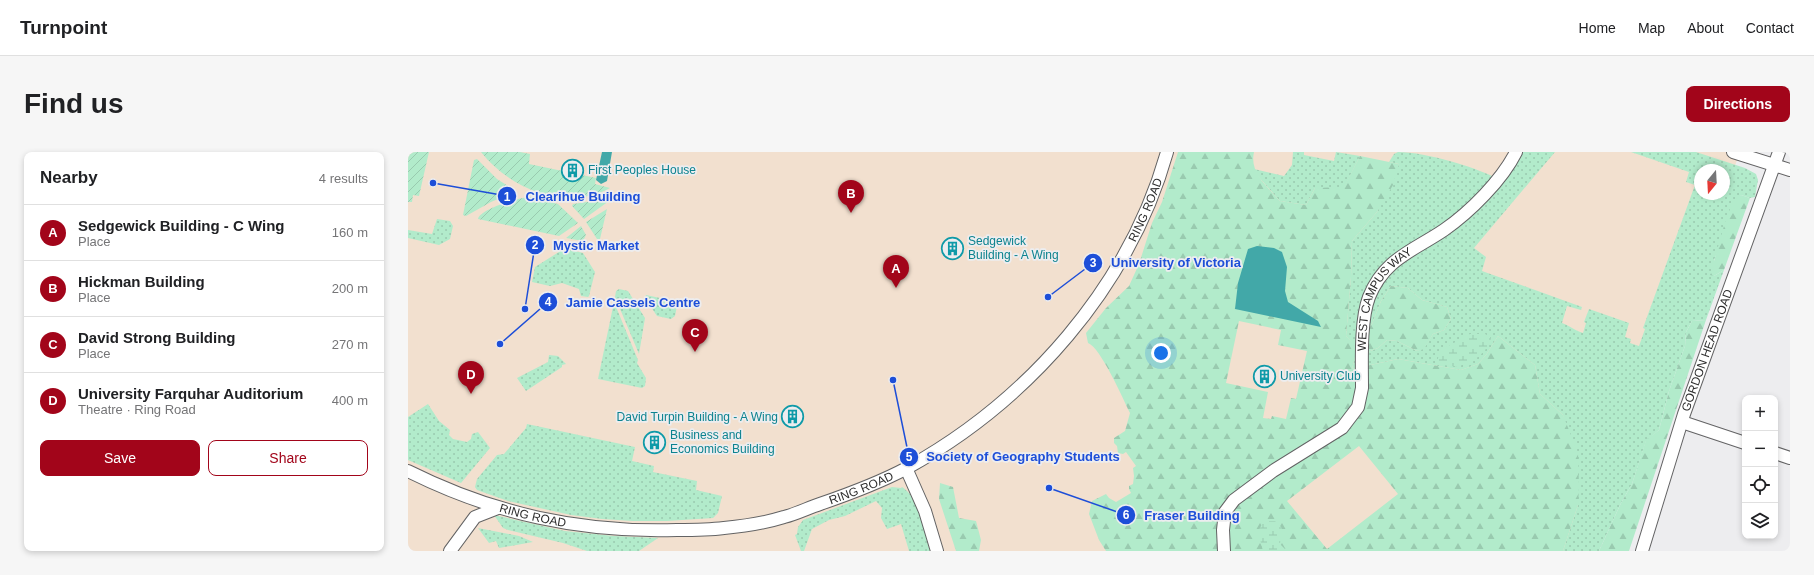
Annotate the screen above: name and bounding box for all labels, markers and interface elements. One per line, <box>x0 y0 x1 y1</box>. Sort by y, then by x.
text: Turnpoint <box>20 17 107 38</box>
text: Home <box>1579 20 1616 36</box>
text: Map <box>1638 20 1665 36</box>
text: About <box>1687 20 1724 36</box>
text: Contact <box>1746 20 1794 36</box>
button: Directions <box>1686 86 1790 122</box>
text: Find us <box>24 88 124 119</box>
building icon: First Peoples House <box>560 157 586 183</box>
place label: First Peoples House <box>588 163 696 177</box>
north arrow <box>1694 164 1730 200</box>
text: Nearby <box>40 168 98 187</box>
text: 4 results <box>319 171 368 186</box>
street label: RING ROAD <box>1125 176 1165 244</box>
pin: B <box>838 180 864 213</box>
callout: Clearihue Building <box>497 184 648 209</box>
text: Clearihue Building <box>526 189 640 204</box>
text: 1 <box>504 190 511 204</box>
text: Sedgewick Building - C Wing <box>78 217 285 234</box>
text: A <box>48 225 58 240</box>
text: 160 m <box>332 225 368 240</box>
callout: Mystic Market <box>525 233 647 258</box>
text: Place <box>78 234 111 249</box>
place label: Sedgewick Building - A Wing <box>968 234 1059 262</box>
building icon: Sedgewick Building - A Wing <box>940 235 966 261</box>
text: 2 <box>532 238 539 252</box>
text: Mystic Market <box>553 238 640 253</box>
street label: WEST CAMPUS WAY <box>1355 245 1414 351</box>
callout: University of Victoria <box>1083 250 1249 275</box>
pin: A <box>883 255 909 288</box>
text: University of Victoria <box>1111 255 1242 270</box>
text: 3 <box>1090 256 1097 270</box>
text: Hickman Building <box>78 273 205 290</box>
text: B <box>48 281 58 296</box>
text: 200 m <box>332 281 368 296</box>
street label: GORDON HEAD ROAD <box>1679 287 1736 413</box>
text: Place <box>78 290 111 305</box>
callout: Jamie Cassels Centre <box>538 290 709 315</box>
text: 4 <box>545 295 552 309</box>
text: Jamie Cassels Centre <box>566 295 700 310</box>
pin: C <box>682 319 708 352</box>
text: David Strong Building <box>78 329 236 346</box>
text: C <box>48 337 58 352</box>
text: 270 m <box>332 337 368 352</box>
your location <box>1151 343 1171 363</box>
text: Place <box>78 346 111 361</box>
pin: D <box>458 361 484 394</box>
building icon: University Club <box>1251 363 1277 389</box>
place label: University Club <box>1280 369 1361 383</box>
text: University Farquhar Auditorium <box>78 385 303 402</box>
text: D <box>48 393 58 408</box>
text: 400 m <box>332 393 368 408</box>
map controls <box>1742 395 1778 539</box>
button: + <box>1742 395 1778 431</box>
text: Theatre · Ring Road <box>78 402 196 417</box>
building icon: David Turpin Building - A Wing <box>780 404 806 430</box>
place label: David Turpin Building - A Wing <box>617 410 778 424</box>
place label: Business and Economics Building <box>670 428 775 456</box>
building icon: Business and Economics Building <box>641 429 667 455</box>
button: − <box>1742 431 1778 467</box>
button: Save <box>40 440 200 476</box>
button: Share <box>208 440 368 476</box>
callout: Society of Geography Students <box>899 444 1128 469</box>
text: Society of Geography Students <box>926 449 1120 464</box>
text: 5 <box>906 450 913 464</box>
button: locate <box>1742 467 1778 503</box>
street label: RING ROAD <box>827 469 896 507</box>
street label: RING ROAD <box>498 501 568 530</box>
callout: Fraser Building <box>1116 503 1247 528</box>
button: layers <box>1742 503 1778 539</box>
text: 6 <box>1123 508 1130 522</box>
text: Fraser Building <box>1144 508 1240 523</box>

